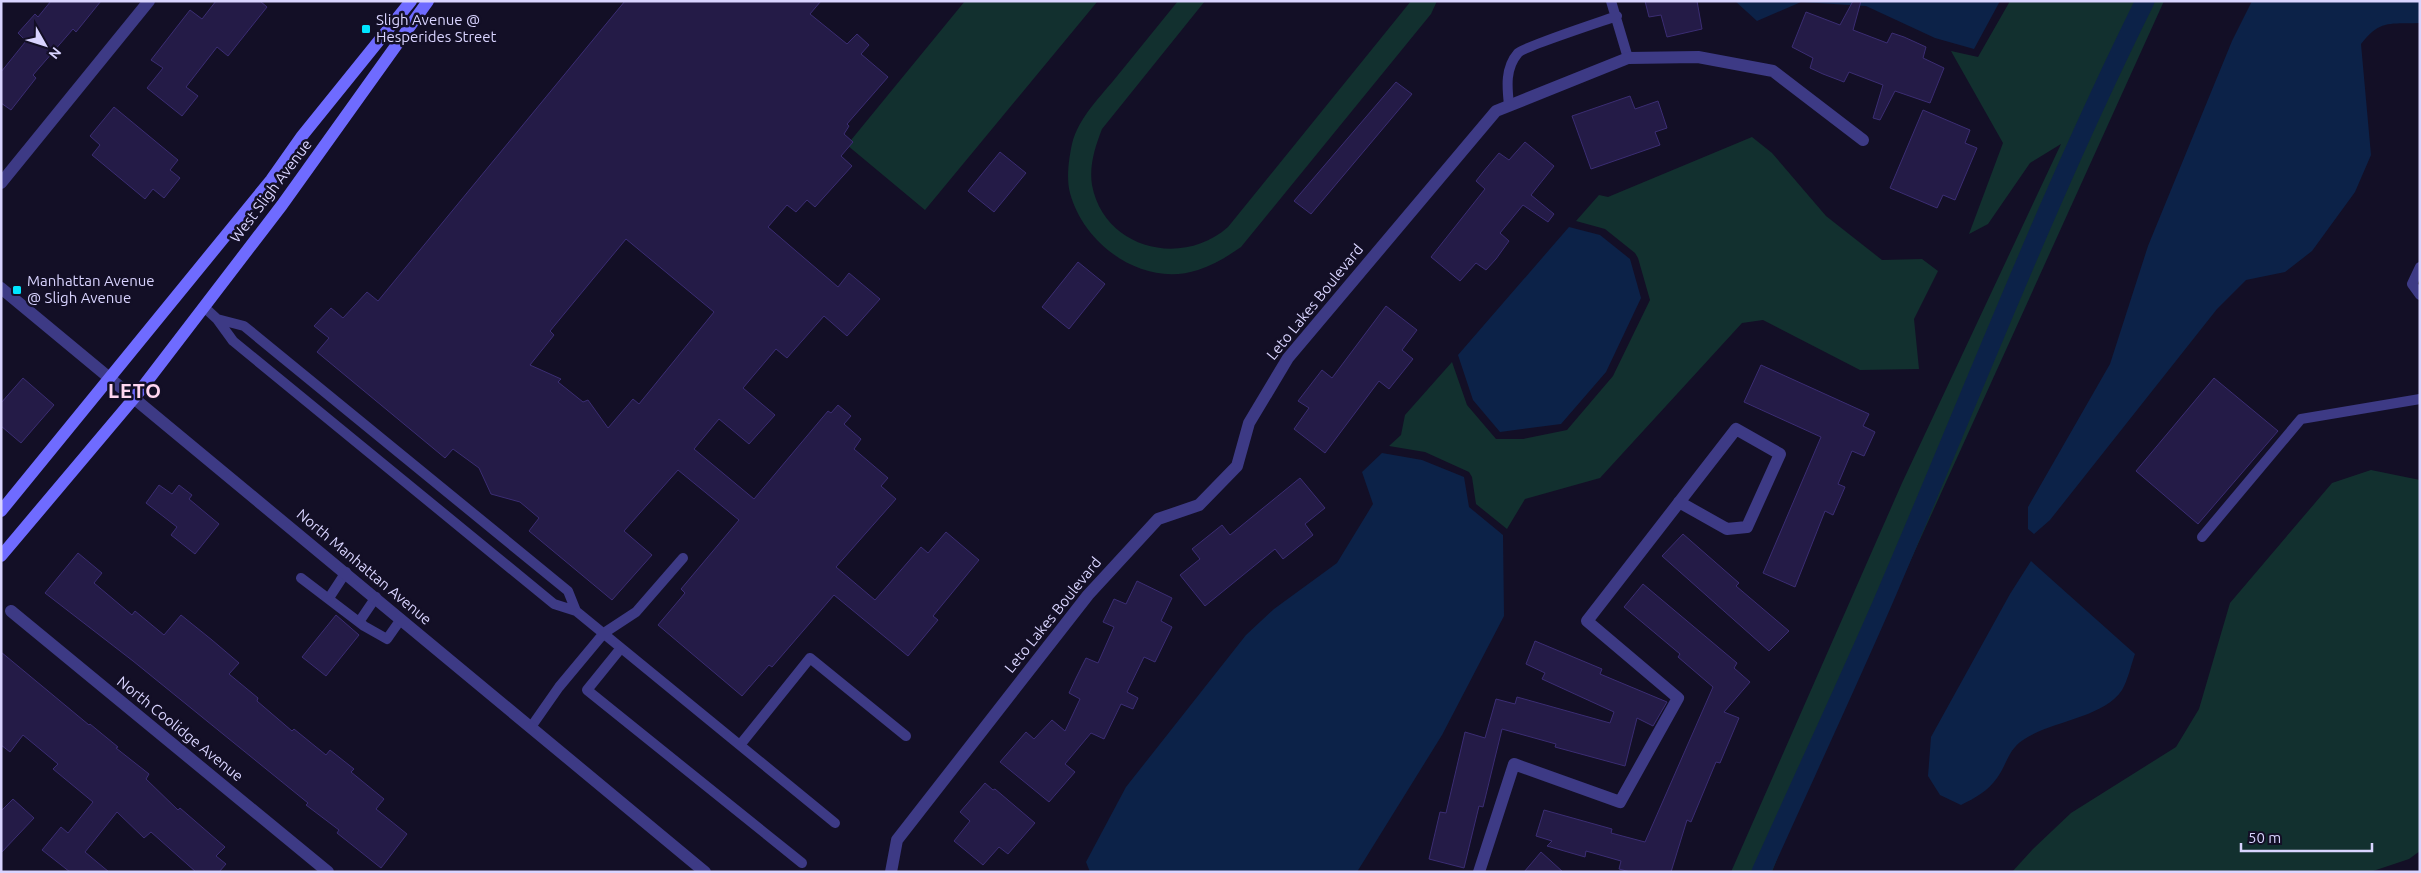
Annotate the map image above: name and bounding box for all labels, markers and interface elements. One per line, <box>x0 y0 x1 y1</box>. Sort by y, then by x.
place label: Sligh Avenue @ Hesperides Street <box>376 11 497 45</box>
north arrow <box>20 20 70 70</box>
marker: Sligh Avenue @ Hesperides Street <box>360 23 372 35</box>
text: N <box>46 44 65 62</box>
street label: West Sligh Avenue <box>226 136 315 245</box>
street label: Leto Lakes Boulevard <box>1263 241 1366 363</box>
place label: Manhattan Avenue @ Sligh Avenue <box>27 272 155 306</box>
marker: Manhattan Avenue @ Sligh Avenue <box>11 284 23 296</box>
district label: LETO <box>108 379 162 402</box>
street label: North Manhattan Avenue <box>293 505 435 628</box>
street label: Leto Lakes Boulevard <box>1001 554 1104 676</box>
street label: North Coolidge Avenue <box>114 673 247 785</box>
scale bar <box>2241 820 2372 852</box>
text: 50 m <box>2248 829 2281 846</box>

